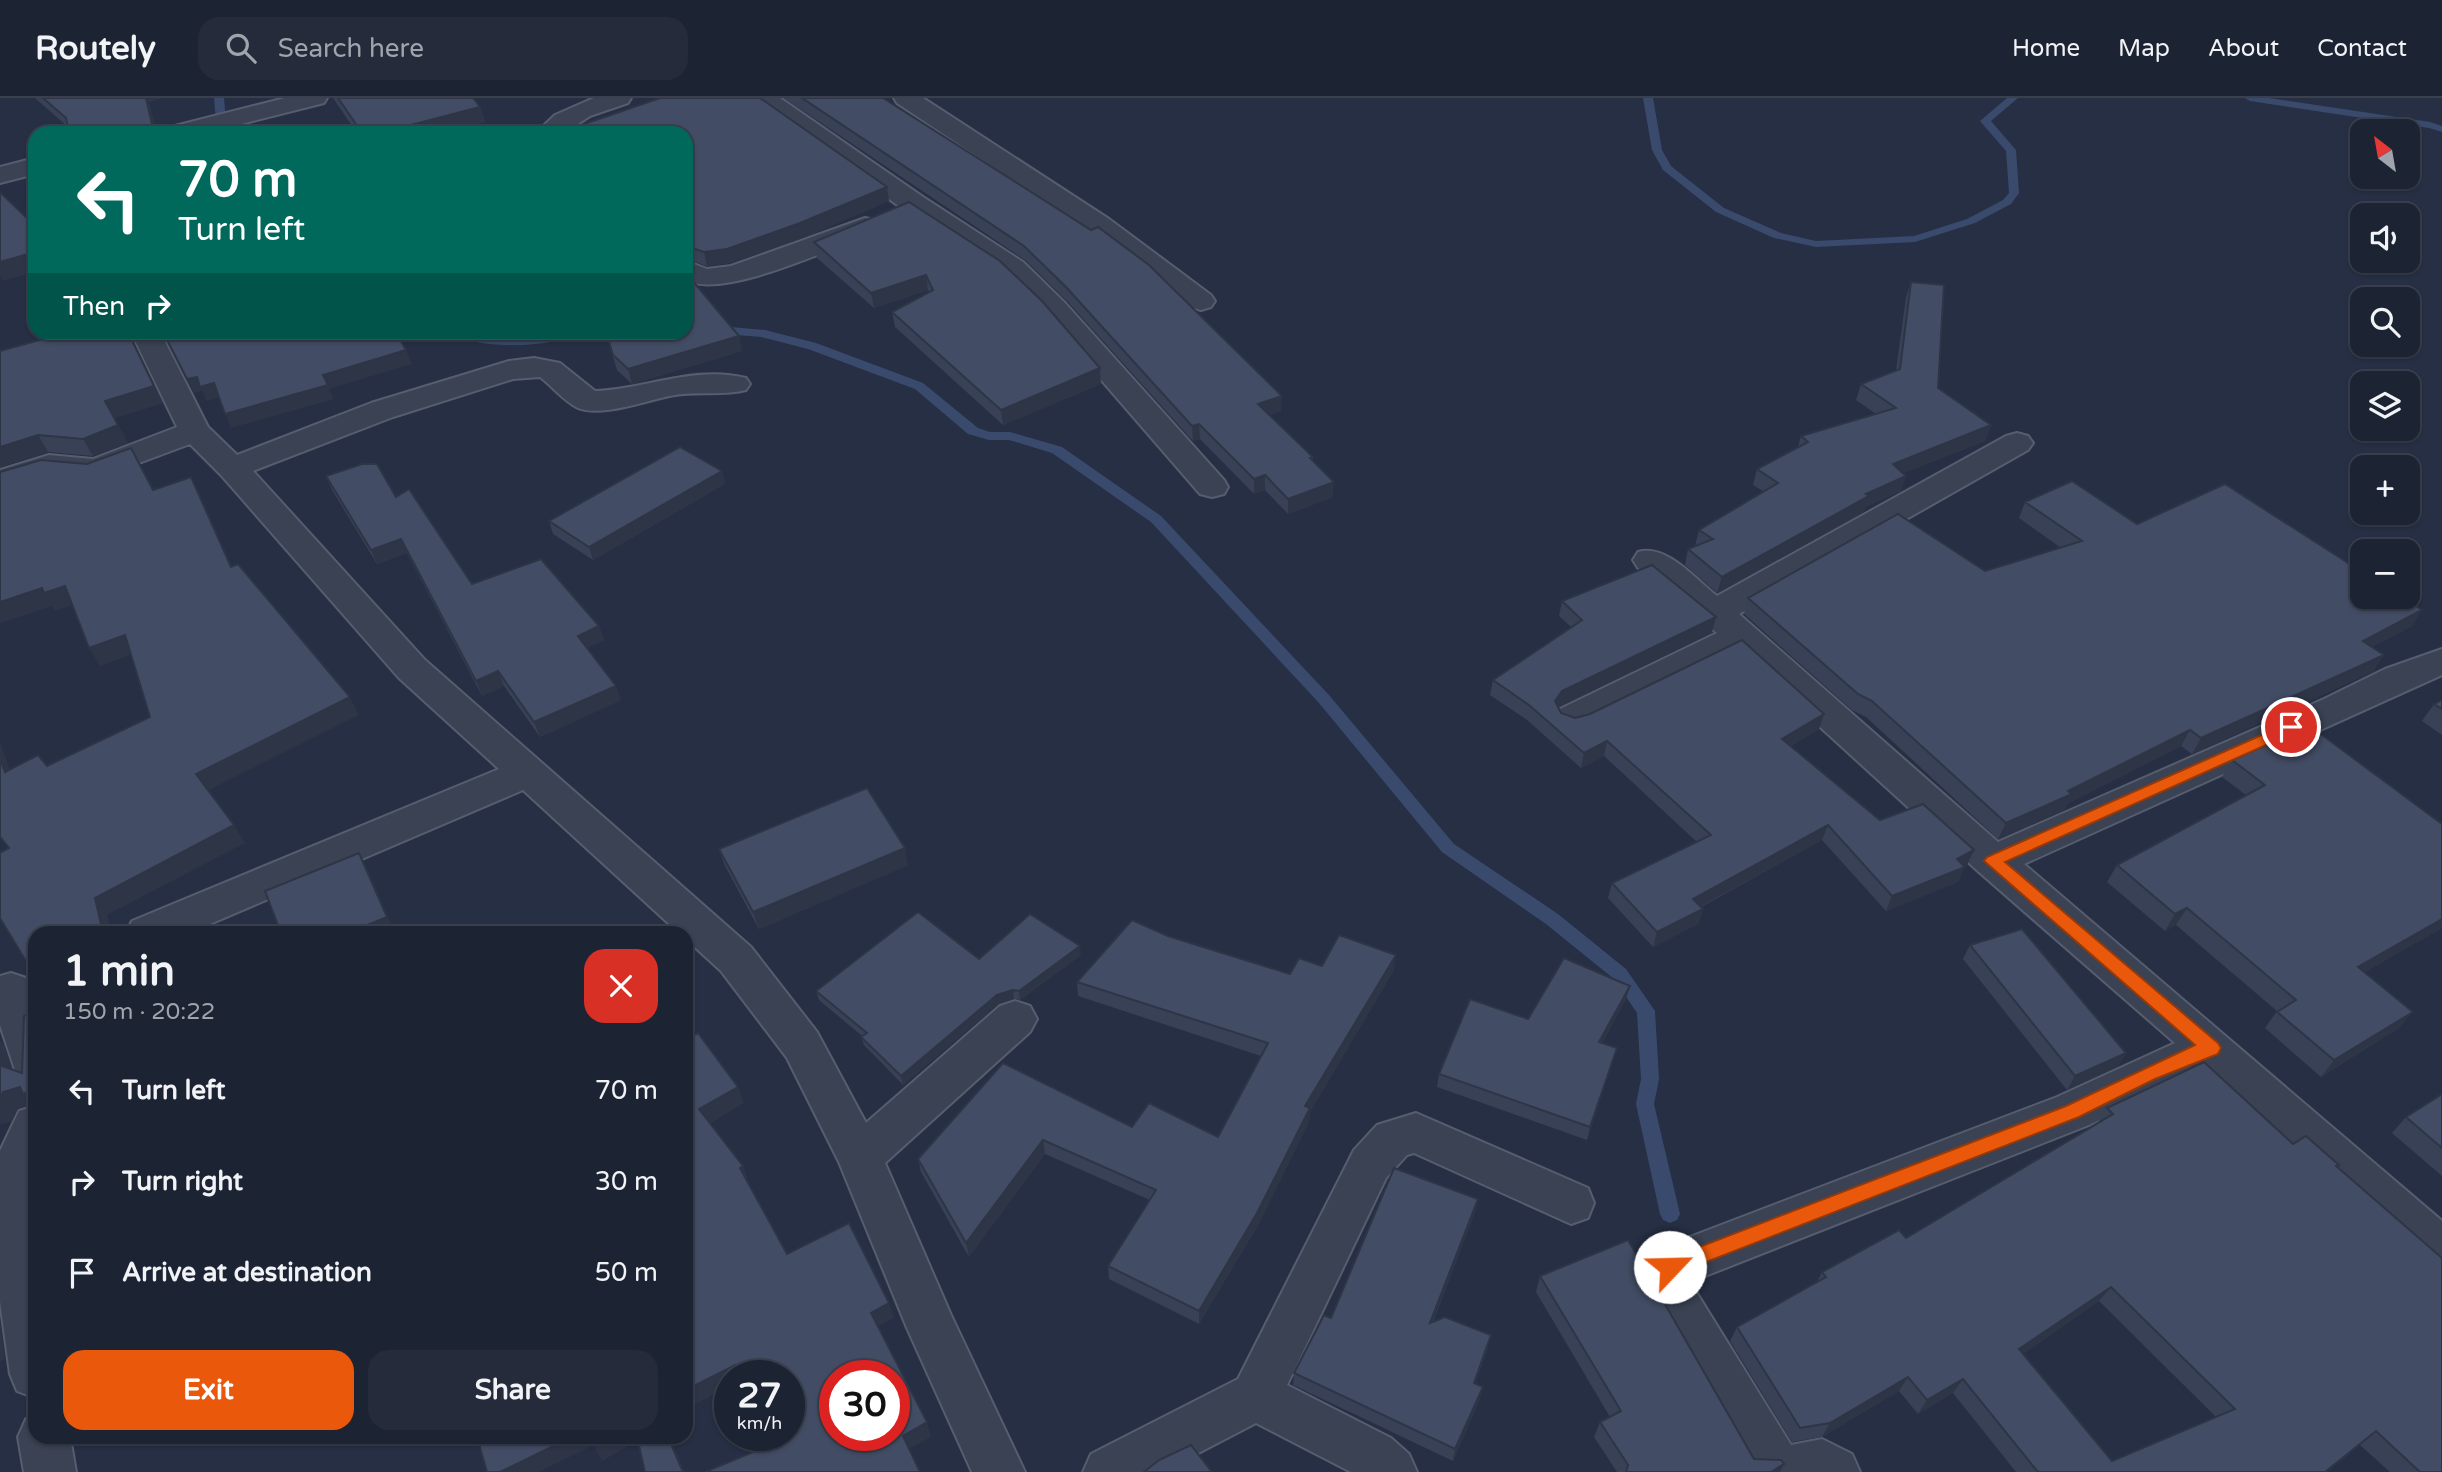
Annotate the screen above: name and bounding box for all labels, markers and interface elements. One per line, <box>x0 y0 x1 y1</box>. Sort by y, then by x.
search box <box>198 17 688 80</box>
text: Routely <box>35 29 156 68</box>
icon: search <box>222 29 260 67</box>
text: Search here <box>278 33 424 64</box>
text: Home <box>2012 34 2080 63</box>
text: Map <box>2118 34 2170 63</box>
text: About <box>2208 34 2279 63</box>
text: Contact <box>2317 34 2407 63</box>
north arrow <box>2350 119 2420 189</box>
map controls <box>2350 119 2420 609</box>
text: 70 m <box>178 151 297 210</box>
icon: left <box>63 154 154 245</box>
button: sound <box>2350 203 2420 273</box>
text: Turn left <box>178 211 305 249</box>
icon: right <box>139 287 177 325</box>
button: search <box>2350 287 2420 357</box>
text: Then <box>63 291 125 322</box>
button: layers <box>2350 371 2420 441</box>
button: + <box>2350 455 2420 525</box>
button: − <box>2350 539 2420 609</box>
pin <box>2261 697 2321 757</box>
icon: arrive <box>2272 708 2310 746</box>
text: 1 min <box>63 946 175 997</box>
button: close <box>584 949 658 1023</box>
text: 150 m · 20:22 <box>63 998 215 1026</box>
icon: left <box>63 1072 101 1110</box>
text: Turn left <box>122 1075 225 1106</box>
text: 70 m <box>595 1075 658 1106</box>
icon: right <box>63 1163 101 1201</box>
text: Turn right <box>122 1166 243 1197</box>
text: 30 m <box>595 1166 658 1197</box>
position arrow <box>1633 1230 1707 1304</box>
icon: arrive <box>63 1254 101 1292</box>
text: Arrive at destination <box>122 1257 372 1288</box>
text: 50 m <box>595 1257 658 1288</box>
button: Exit <box>63 1350 354 1430</box>
button: Share <box>368 1350 658 1430</box>
speed limit sign: 30 <box>819 1360 910 1451</box>
text: 27 <box>738 1375 781 1417</box>
text: km/h <box>737 1412 782 1434</box>

